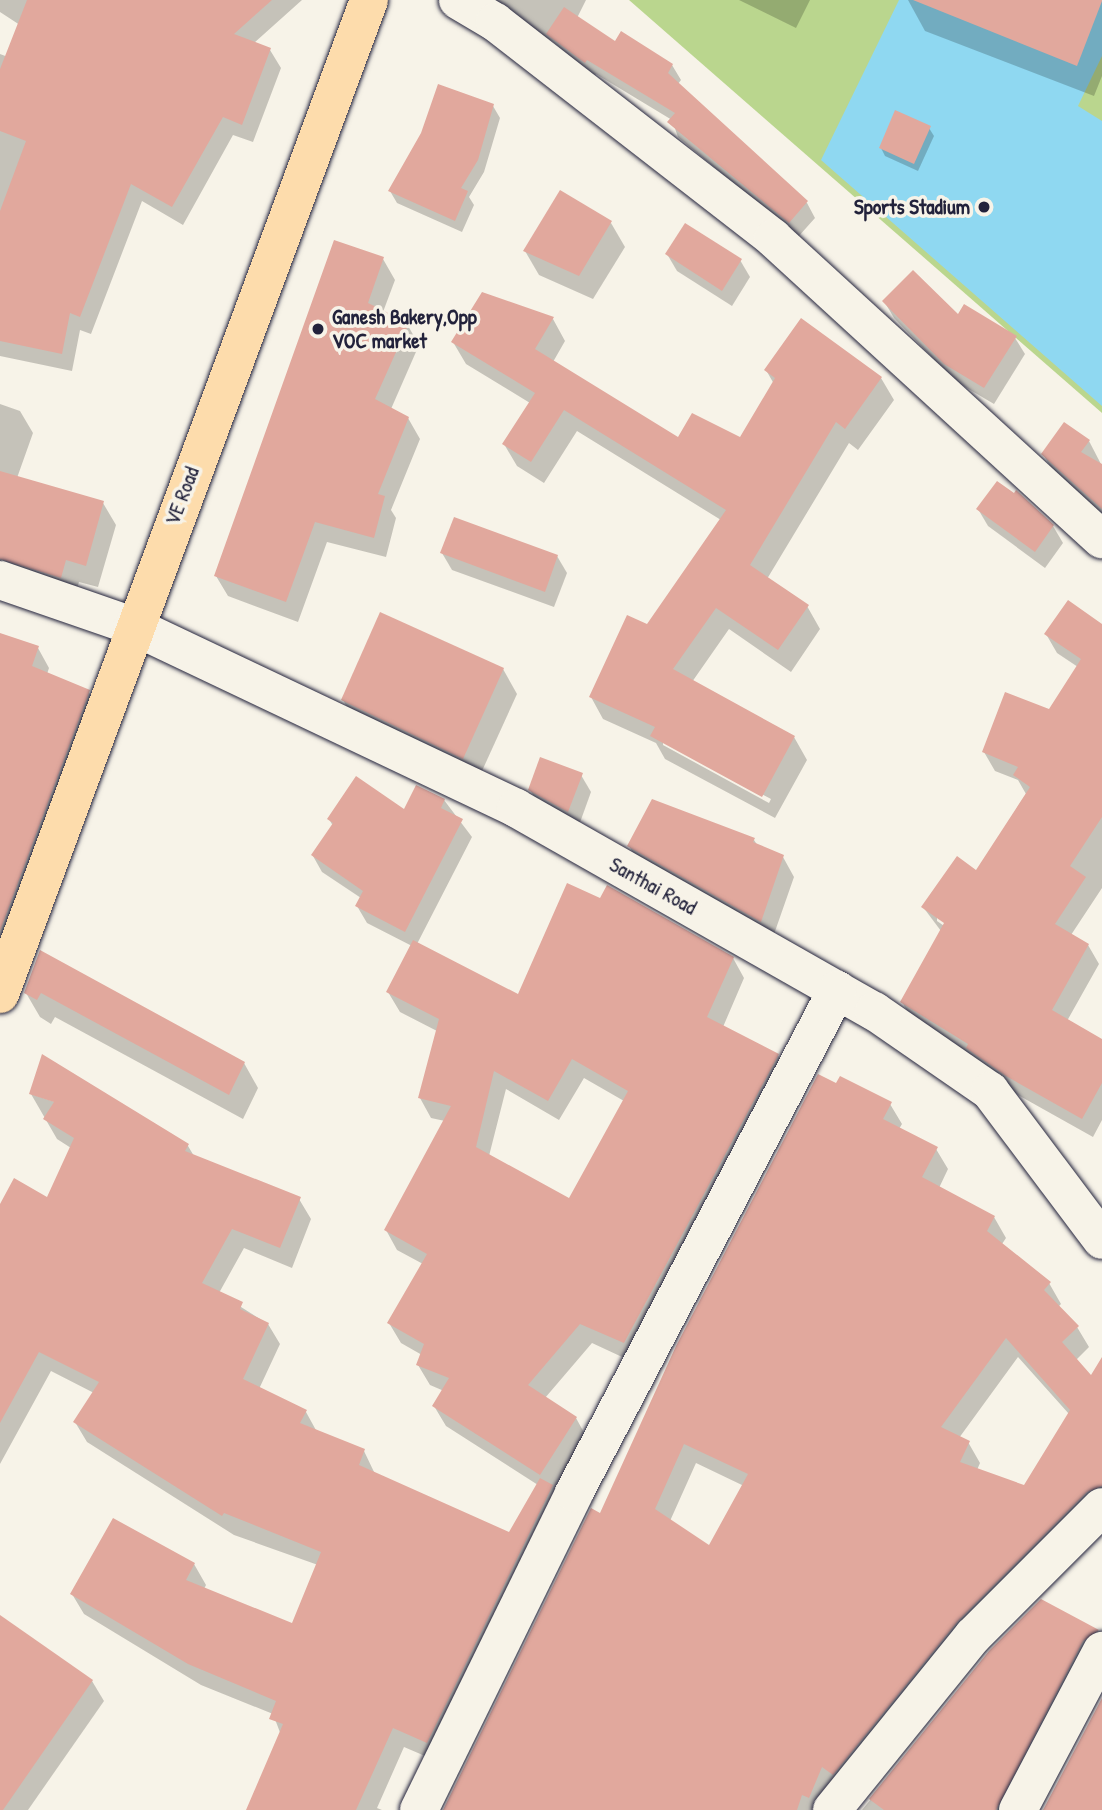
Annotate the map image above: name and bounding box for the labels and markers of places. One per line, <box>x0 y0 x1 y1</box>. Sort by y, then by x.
place label: Sports Stadium <box>854 194 970 220</box>
marker: Sports Stadium <box>976 199 992 215</box>
place label: Ganesh Bakery,Opp VOC market <box>332 304 477 354</box>
marker: Ganesh Bakery,Opp VOC market <box>310 321 326 337</box>

